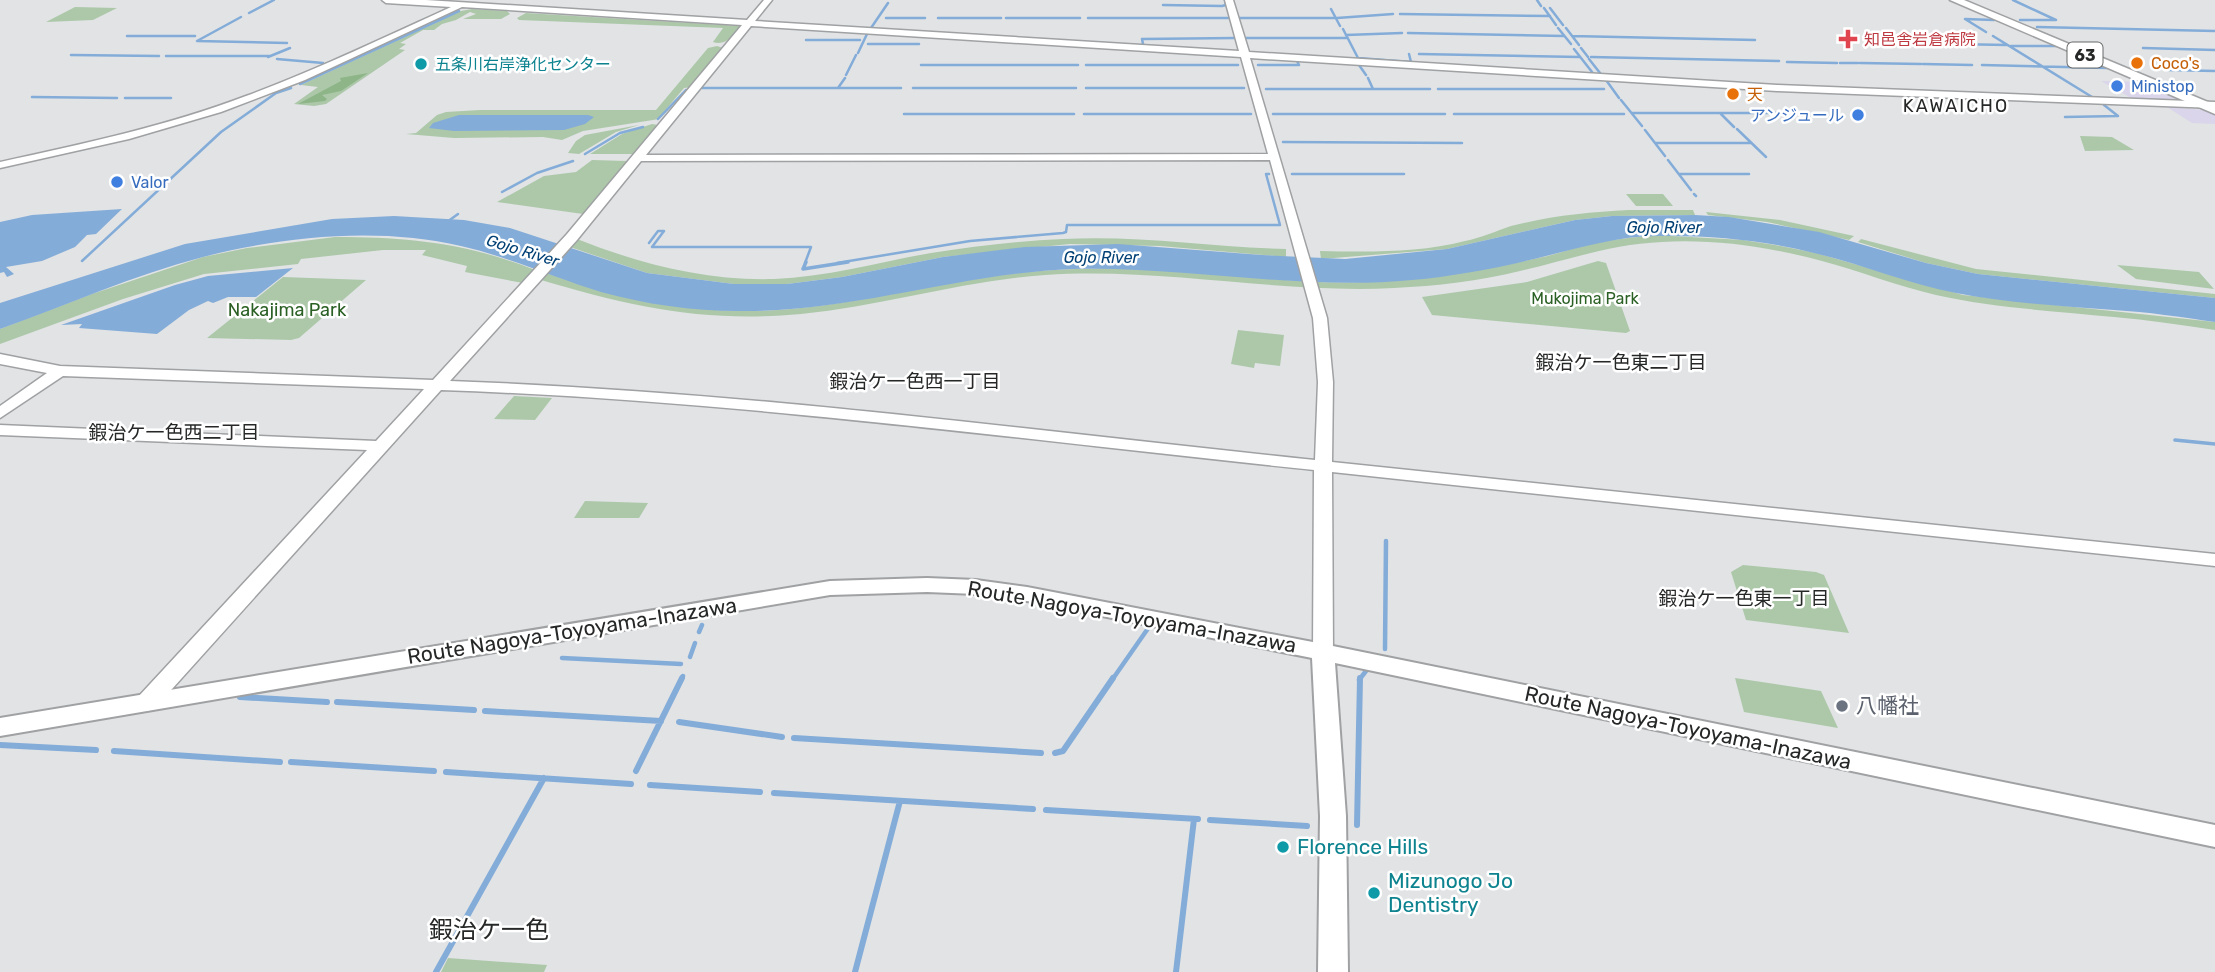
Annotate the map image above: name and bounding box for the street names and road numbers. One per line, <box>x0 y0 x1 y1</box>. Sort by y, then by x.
road number: 63 <box>2068 42 2102 68</box>
street label: Route Nagoya-Toyoyama-Inazawa <box>966 575 1298 658</box>
street label: Route Nagoya-Toyoyama-Inazawa <box>405 592 739 669</box>
street label: Route Nagoya-Toyoyama-Inazawa <box>1522 681 1854 774</box>

